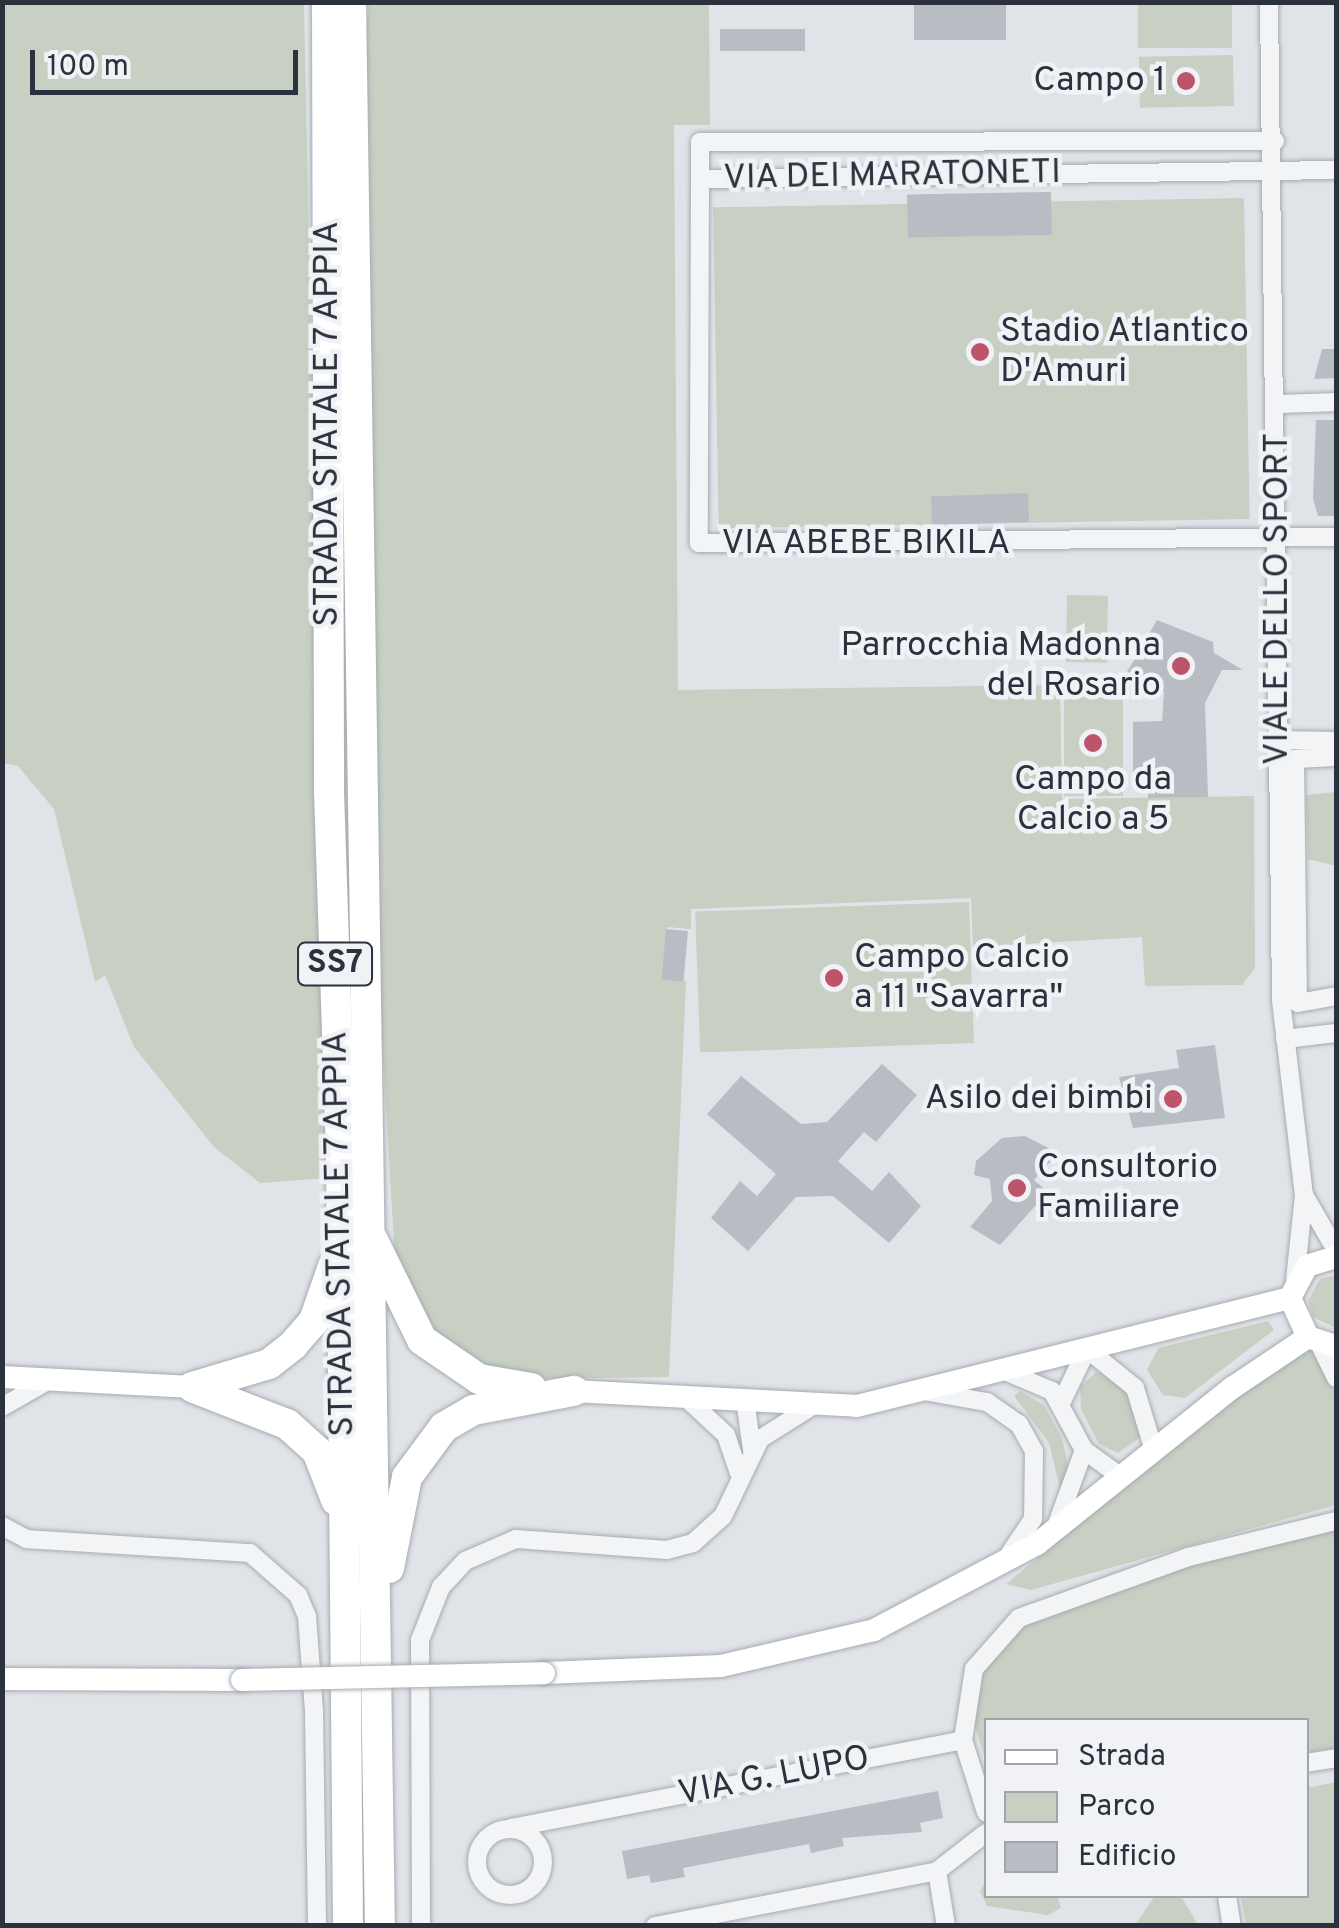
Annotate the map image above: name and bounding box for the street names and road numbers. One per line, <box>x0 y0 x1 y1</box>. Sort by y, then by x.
street label: VIA DEI MARATONETI <box>722 152 1062 200</box>
street label: STRADA STATALE 7 APPIA <box>307 218 349 630</box>
street label: VIALE DELLO SPORT <box>1257 433 1299 765</box>
street label: VIA ABEBE BIKILA <box>720 523 1012 565</box>
road number: SS7 <box>295 937 375 991</box>
street label: STRADA STATALE 7 APPIA <box>315 1028 365 1440</box>
street label: VIA G. LUPO <box>674 1738 874 1816</box>

